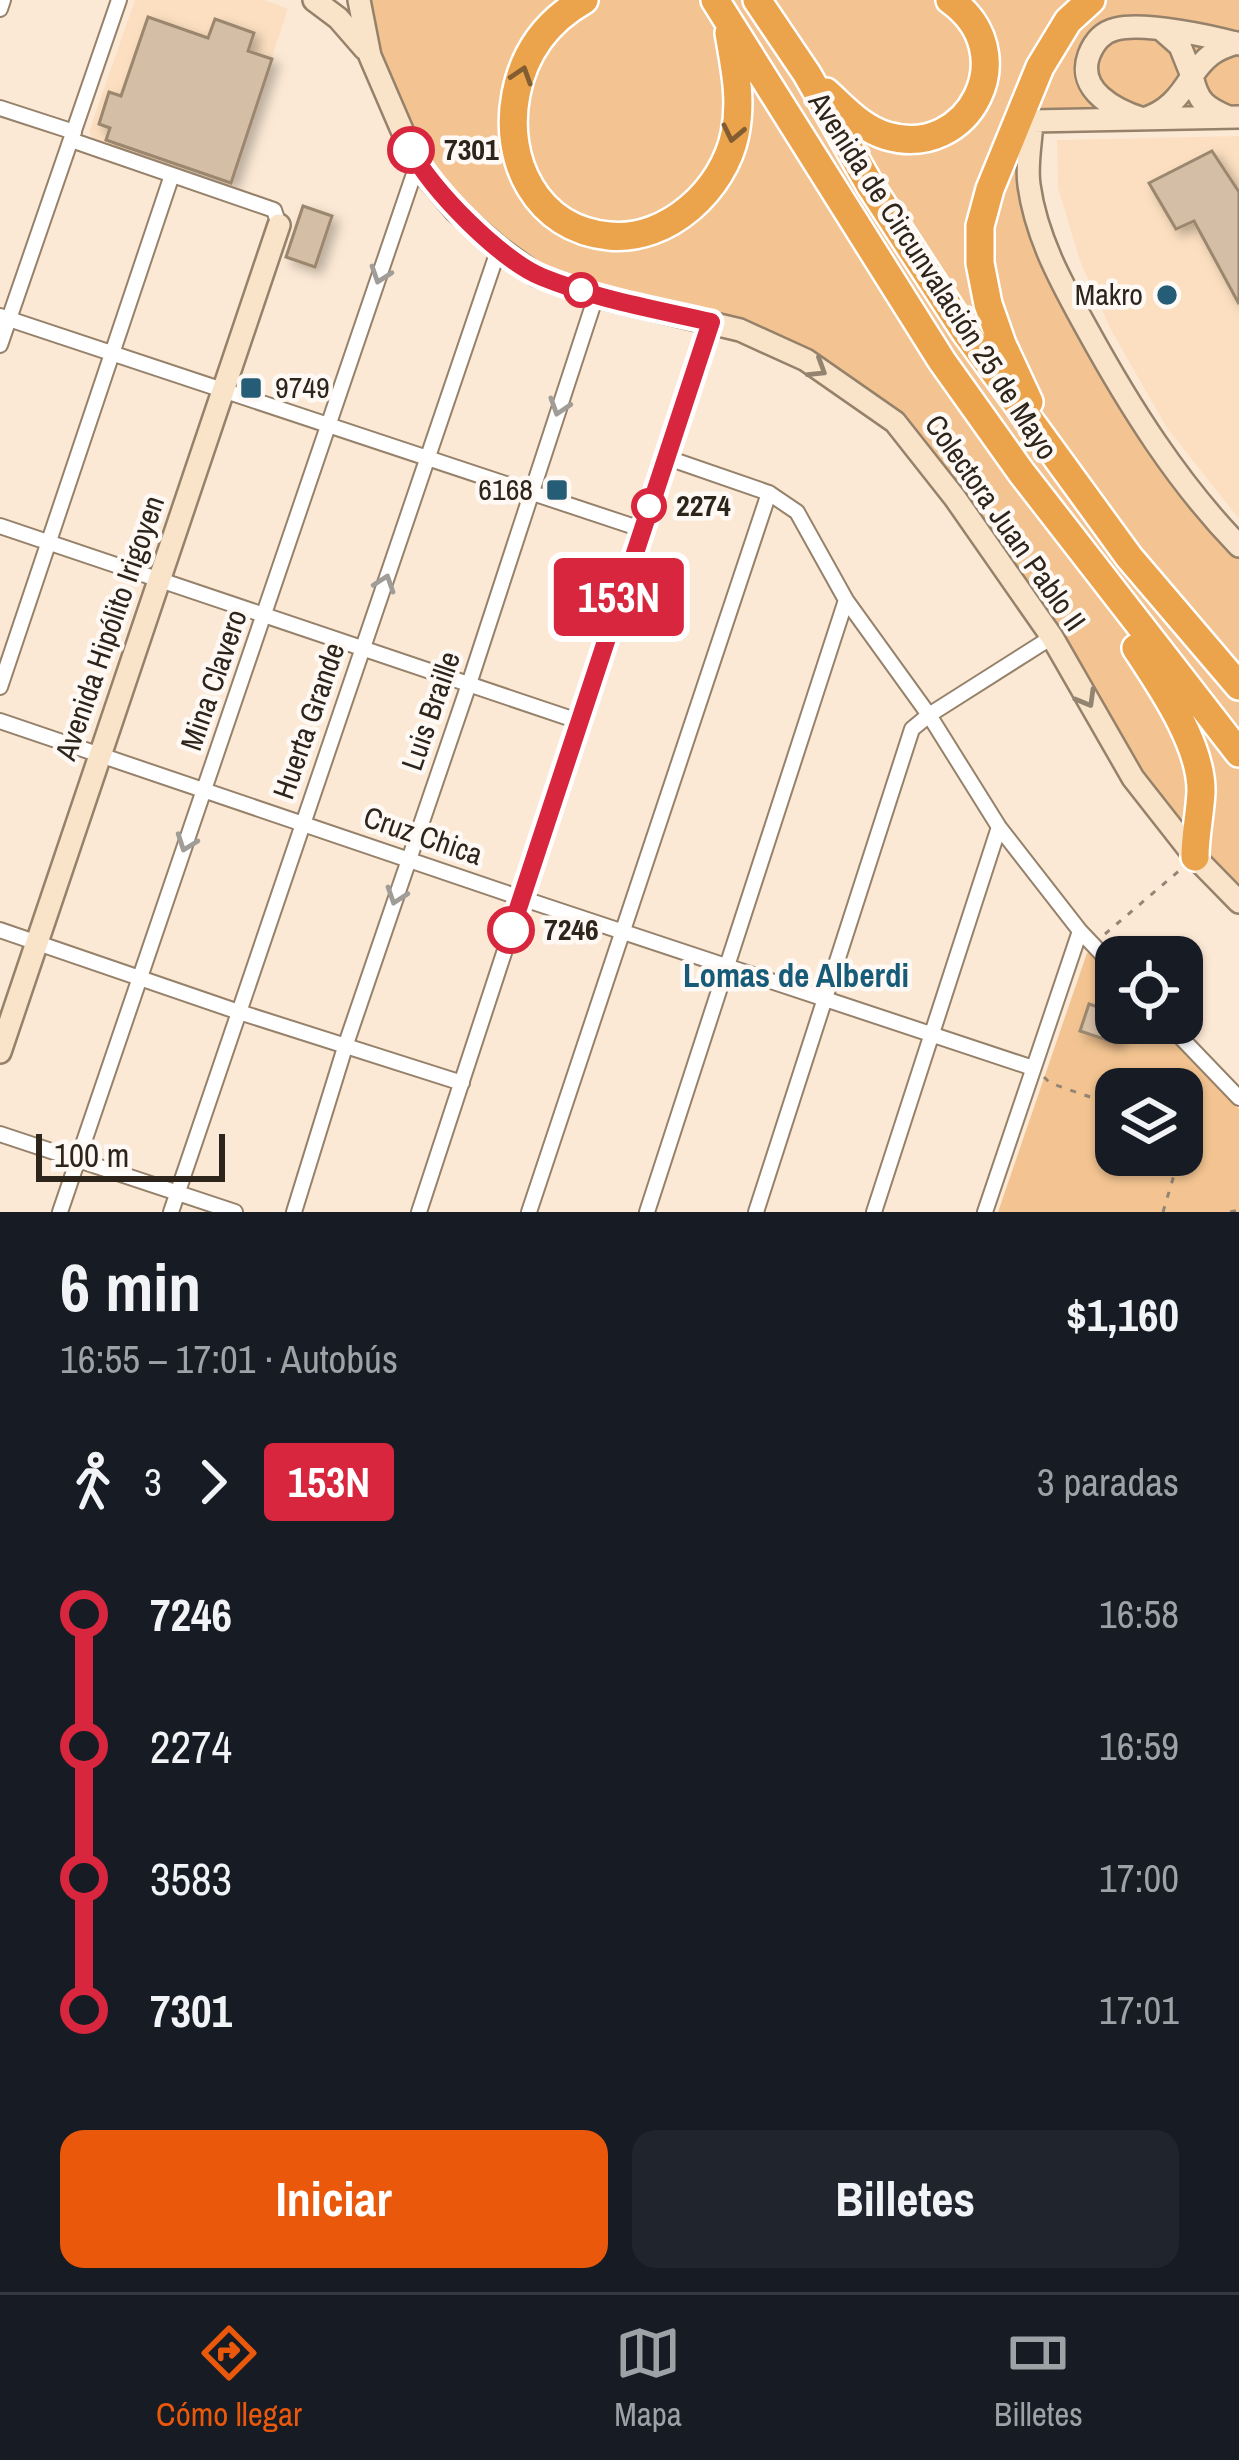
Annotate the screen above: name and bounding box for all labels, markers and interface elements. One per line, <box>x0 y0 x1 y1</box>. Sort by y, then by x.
one-way arrow <box>508 65 533 86</box>
street label: Avenida de Circunvalación 25 de Mayo <box>799 83 1068 467</box>
one-way arrow <box>722 122 747 142</box>
marker: 7301 <box>389 128 433 172</box>
place label: 7301 <box>444 129 499 169</box>
one-way arrow <box>370 264 394 285</box>
unlabelled marker <box>565 274 597 306</box>
place label: Makro <box>1075 274 1143 314</box>
marker: Makro <box>1154 282 1180 308</box>
one-way arrow <box>805 355 827 377</box>
place label: 9749 <box>275 367 330 407</box>
marker: 9749 <box>238 375 264 401</box>
one-way arrow <box>549 396 574 417</box>
street label: Colectora Juan Pablo II <box>916 406 1096 639</box>
place label: 6168 <box>478 469 533 509</box>
marker: 6168 <box>544 477 570 503</box>
place label: 2274 <box>676 485 731 525</box>
street label: Avenida Hipólito Irigoyen <box>45 490 173 766</box>
marker: 2274 <box>633 490 665 522</box>
line badge: 153N <box>535 558 703 636</box>
text: 153N <box>578 569 660 625</box>
one-way arrow <box>370 573 395 594</box>
street label: Mina Clavero <box>170 604 256 755</box>
street label: Huerta Grande <box>263 637 353 804</box>
street label: Luis Braille <box>391 646 469 775</box>
one-way arrow <box>1073 686 1096 708</box>
street label: Cruz Chica <box>359 796 488 874</box>
one-way arrow <box>176 832 200 853</box>
one-way arrow <box>386 884 410 905</box>
marker: 7246 <box>489 908 533 952</box>
place label: 7246 <box>544 909 599 949</box>
map controls <box>1095 936 1203 1176</box>
button: locate <box>1095 936 1203 1044</box>
district label: Lomas de Alberdi <box>683 953 909 997</box>
button: layers <box>1095 1068 1203 1176</box>
scale bar <box>36 1128 225 1181</box>
text: 100 m <box>54 1133 129 1177</box>
text: 6 min <box>60 1243 201 1332</box>
text: $1,160 <box>1066 1284 1179 1345</box>
text: 16:55 – 17:01 · Autobús <box>60 1333 398 1385</box>
icon: walk <box>60 1449 126 1515</box>
icon: forward <box>180 1449 246 1515</box>
text: 153N <box>288 1454 370 1510</box>
text: 3 <box>144 1456 162 1508</box>
text: 3 paradas <box>1037 1456 1179 1508</box>
text: 7246 <box>150 1584 232 1645</box>
text: 16:58 <box>1099 1588 1179 1640</box>
text: 2274 <box>150 1716 232 1777</box>
text: 16:59 <box>1099 1720 1179 1772</box>
text: 3583 <box>150 1848 232 1909</box>
text: 17:00 <box>1099 1852 1179 1904</box>
text: 7301 <box>150 1980 232 2041</box>
text: 17:01 <box>1099 1984 1179 2036</box>
button: Iniciar <box>60 2130 608 2268</box>
button: Billetes <box>632 2130 1179 2268</box>
tab: Cómo llegar <box>156 2320 302 2436</box>
tab: Mapa <box>614 2320 682 2436</box>
tab: Billetes <box>994 2320 1083 2436</box>

